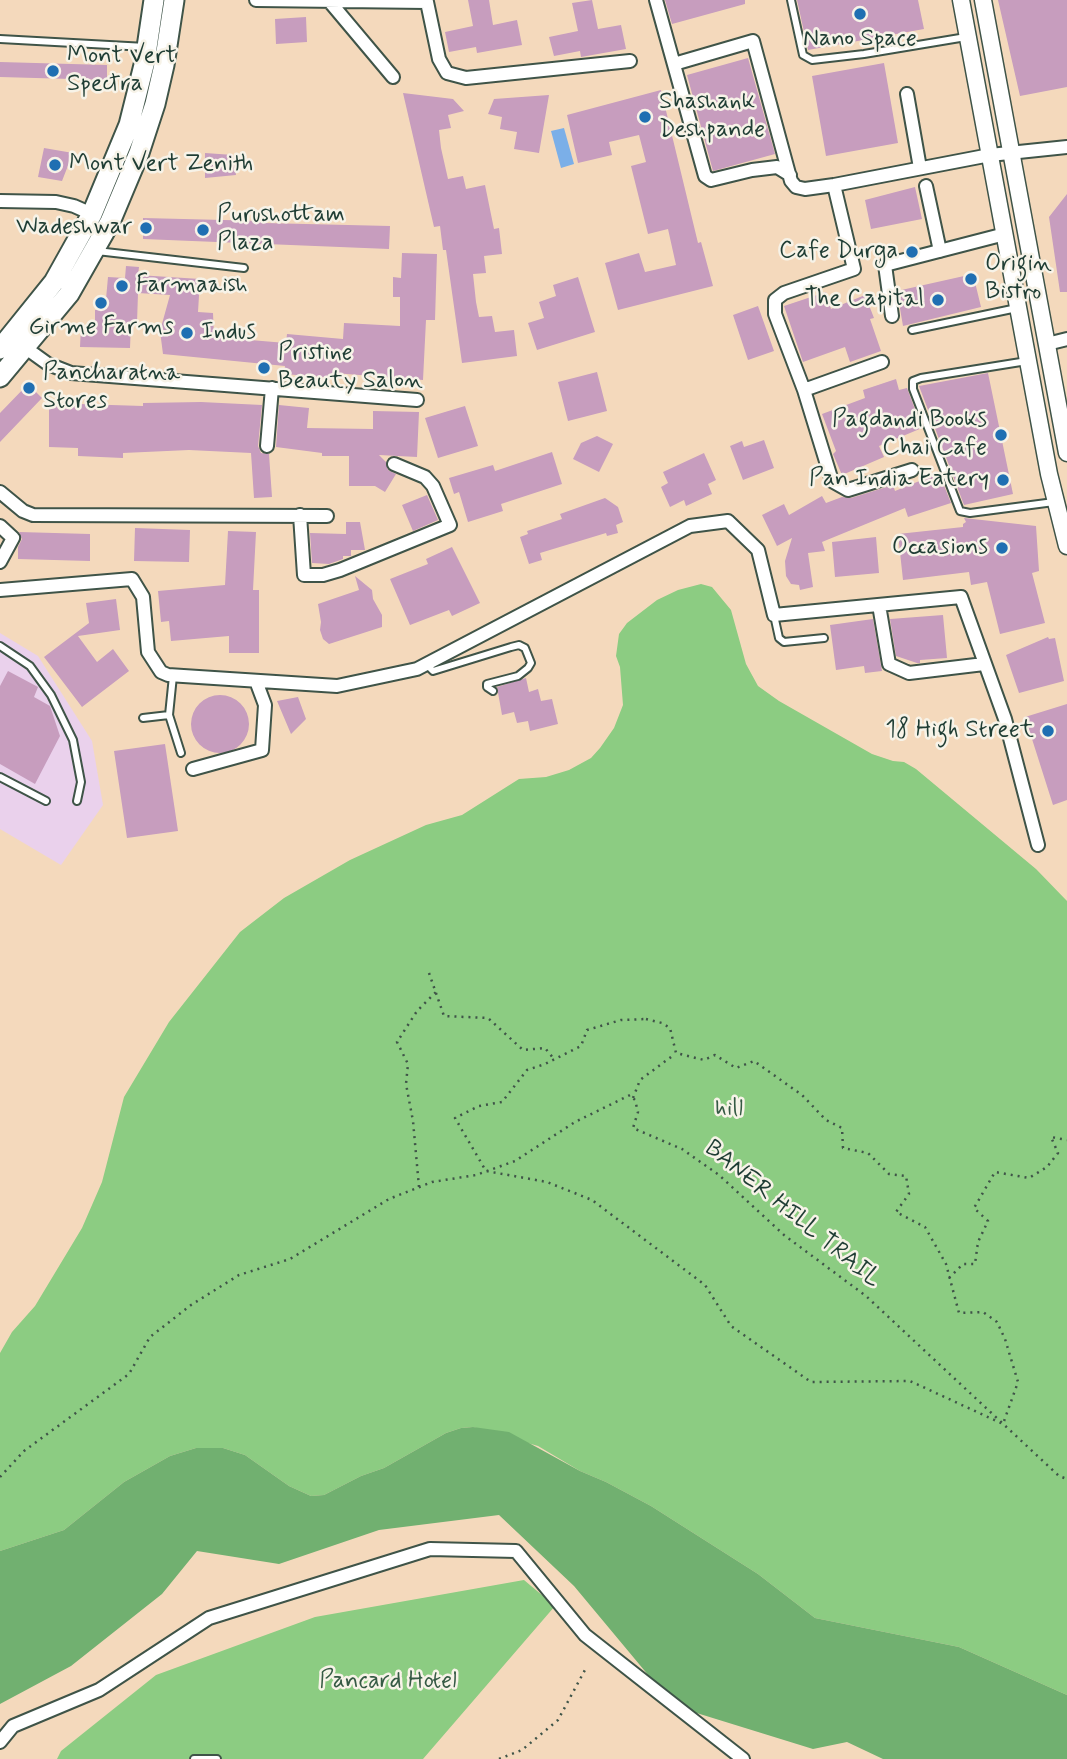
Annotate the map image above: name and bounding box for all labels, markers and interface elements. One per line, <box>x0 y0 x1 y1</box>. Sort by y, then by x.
marker: Nano Space <box>852 6 868 22</box>
place label: Nano Space <box>803 26 917 54</box>
place label: Mont Vert Spectra <box>67 43 177 99</box>
marker: Mont Vert Spectra <box>45 63 61 79</box>
place label: Shashank Deshpande <box>659 89 765 145</box>
marker: Shashank Deshpande <box>637 109 653 125</box>
place label: Mont Vert Zenith <box>69 151 253 179</box>
marker: Mont Vert Zenith <box>47 157 63 173</box>
place label: Purushottam Plaza <box>217 202 345 258</box>
place label: Wadeshwar <box>16 214 132 242</box>
marker: Wadeshwar <box>138 220 154 236</box>
marker: Purushottam Plaza <box>195 222 211 238</box>
place label: Cafe Durga <box>779 238 898 266</box>
marker: Cafe Durga <box>904 244 920 260</box>
place label: Origin Bistro <box>985 251 1052 307</box>
marker: Origin Bistro <box>963 271 979 287</box>
place label: Farmaaish <box>136 272 248 300</box>
marker: Farmaaish <box>114 278 130 294</box>
place label: The Capital <box>804 286 924 314</box>
marker: The Capital <box>930 292 946 308</box>
marker: Girme Farms <box>93 295 109 311</box>
place label: Girme Farms <box>28 314 174 342</box>
place label: Indus <box>201 319 256 347</box>
marker: Indus <box>179 325 195 341</box>
place label: Pristine Beauty Salon <box>278 340 423 396</box>
place label: Pancharatna Stores <box>43 360 180 416</box>
marker: Pristine Beauty Salon <box>256 360 272 376</box>
marker: Pancharatna Stores <box>21 380 37 396</box>
place label: Pagdandi Books Chai Cafe <box>832 407 987 463</box>
marker: Pagdandi Books Chai Cafe <box>993 427 1009 443</box>
place label: Pan India Eatery <box>809 466 989 494</box>
marker: Pan India Eatery <box>995 472 1011 488</box>
place label: Occasions <box>892 534 988 562</box>
marker: Occasions <box>994 540 1010 556</box>
place label: 18 High Street <box>885 717 1034 745</box>
marker: 18 High Street <box>1040 723 1056 739</box>
park label: hill <box>715 1096 743 1124</box>
street label: BANER HILL TRAIL <box>698 1135 886 1295</box>
park label: Pancard Hotel <box>319 1668 457 1696</box>

